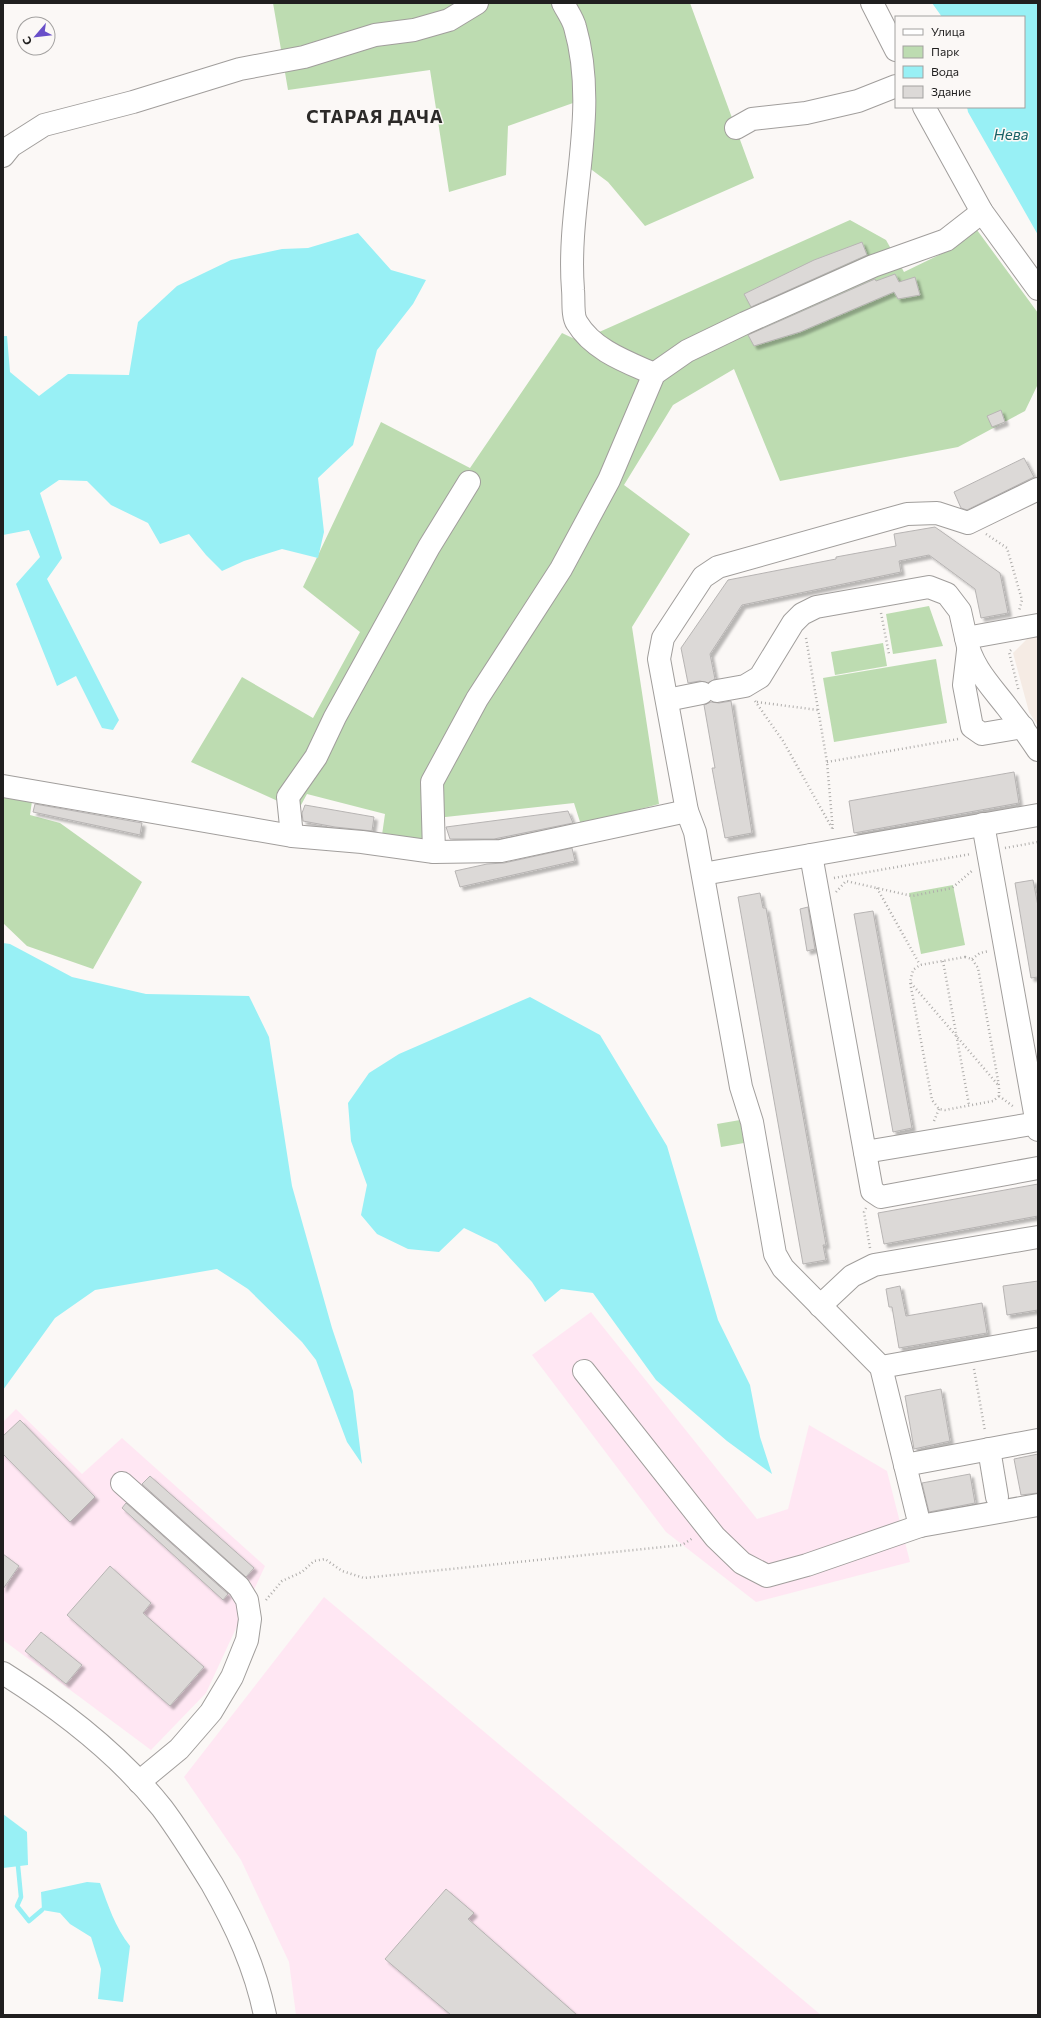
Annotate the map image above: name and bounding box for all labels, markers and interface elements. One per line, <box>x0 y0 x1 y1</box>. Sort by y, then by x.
north arrow <box>16 16 56 56</box>
legend <box>895 16 1025 108</box>
text: Улица <box>931 24 965 38</box>
text: С <box>19 34 34 47</box>
text: Парк <box>931 44 960 58</box>
text: Вода <box>931 64 959 78</box>
text: Здание <box>931 84 971 98</box>
district label: СТАРАЯ ДАЧА <box>306 105 444 127</box>
water label: Нева <box>994 125 1029 143</box>

